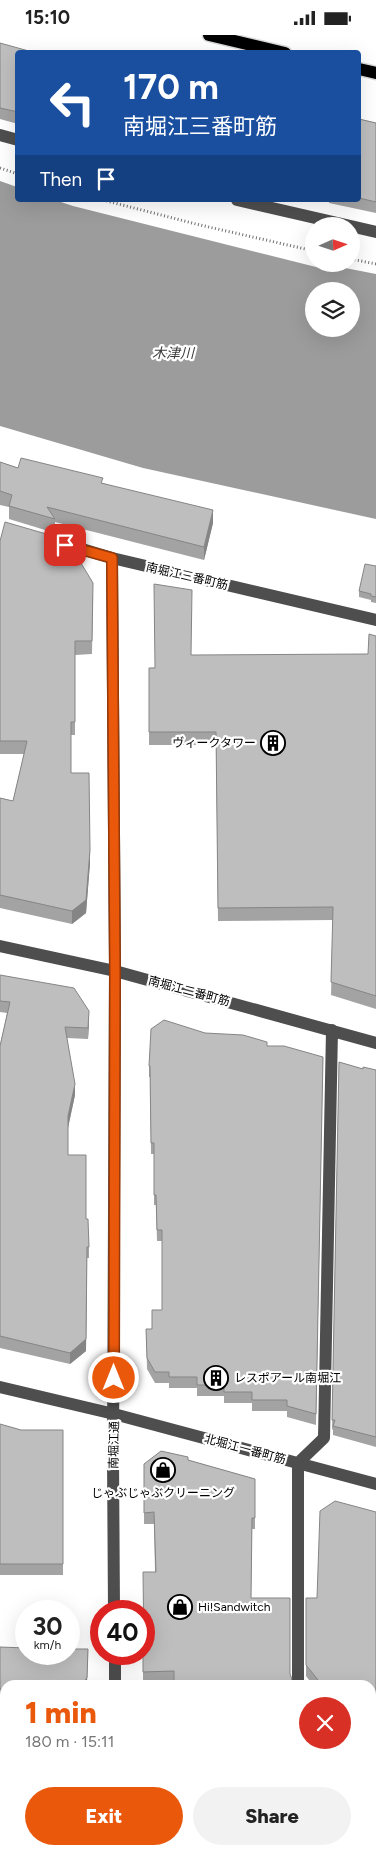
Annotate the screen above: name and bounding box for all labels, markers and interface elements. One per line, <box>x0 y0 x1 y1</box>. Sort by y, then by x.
text: 15:10 <box>25 6 70 29</box>
text: 170 m <box>123 66 219 108</box>
icon: left <box>40 70 105 135</box>
text: 南堀江三番町筋 <box>123 113 277 140</box>
icon: arrive <box>92 165 120 193</box>
text: Then <box>40 168 82 191</box>
north arrow <box>305 217 360 273</box>
map controls <box>305 217 360 337</box>
button: layers <box>305 282 360 337</box>
water label: 木津川 <box>152 345 196 362</box>
pin <box>44 524 86 566</box>
icon: arrive <box>51 531 79 559</box>
street label: 南堀江三番町筋 <box>144 560 230 592</box>
building icon: ヴィークタワー <box>260 730 286 756</box>
place label: ヴィークタワー <box>172 736 256 750</box>
street label: 南堀江二番町筋 <box>147 973 231 1009</box>
position arrow <box>87 1351 139 1403</box>
building icon: レスポアール南堀江 <box>203 1365 229 1391</box>
place label: レスポアール南堀江 <box>234 1371 341 1385</box>
street label: 南堀江通 <box>107 1421 121 1469</box>
street label: 北堀江一番町筋 <box>203 1431 287 1467</box>
shop icon: じゃぶじゃぶクリーニング <box>150 1457 176 1483</box>
place label: じゃぶじゃぶクリーニング <box>91 1486 235 1500</box>
shop icon: Hi!Sandwitch <box>167 1594 193 1620</box>
speed limit sign: 40 <box>90 1600 155 1665</box>
place label: Hi!Sandwitch <box>198 1600 271 1614</box>
text: 30 <box>32 1611 63 1641</box>
text: km/h <box>34 1638 61 1652</box>
text: 1 min <box>25 1694 97 1731</box>
button: close <box>299 1697 351 1749</box>
text: 180 m · 15:11 <box>25 1732 114 1751</box>
button: Exit <box>25 1787 183 1845</box>
button: Share <box>193 1787 351 1845</box>

